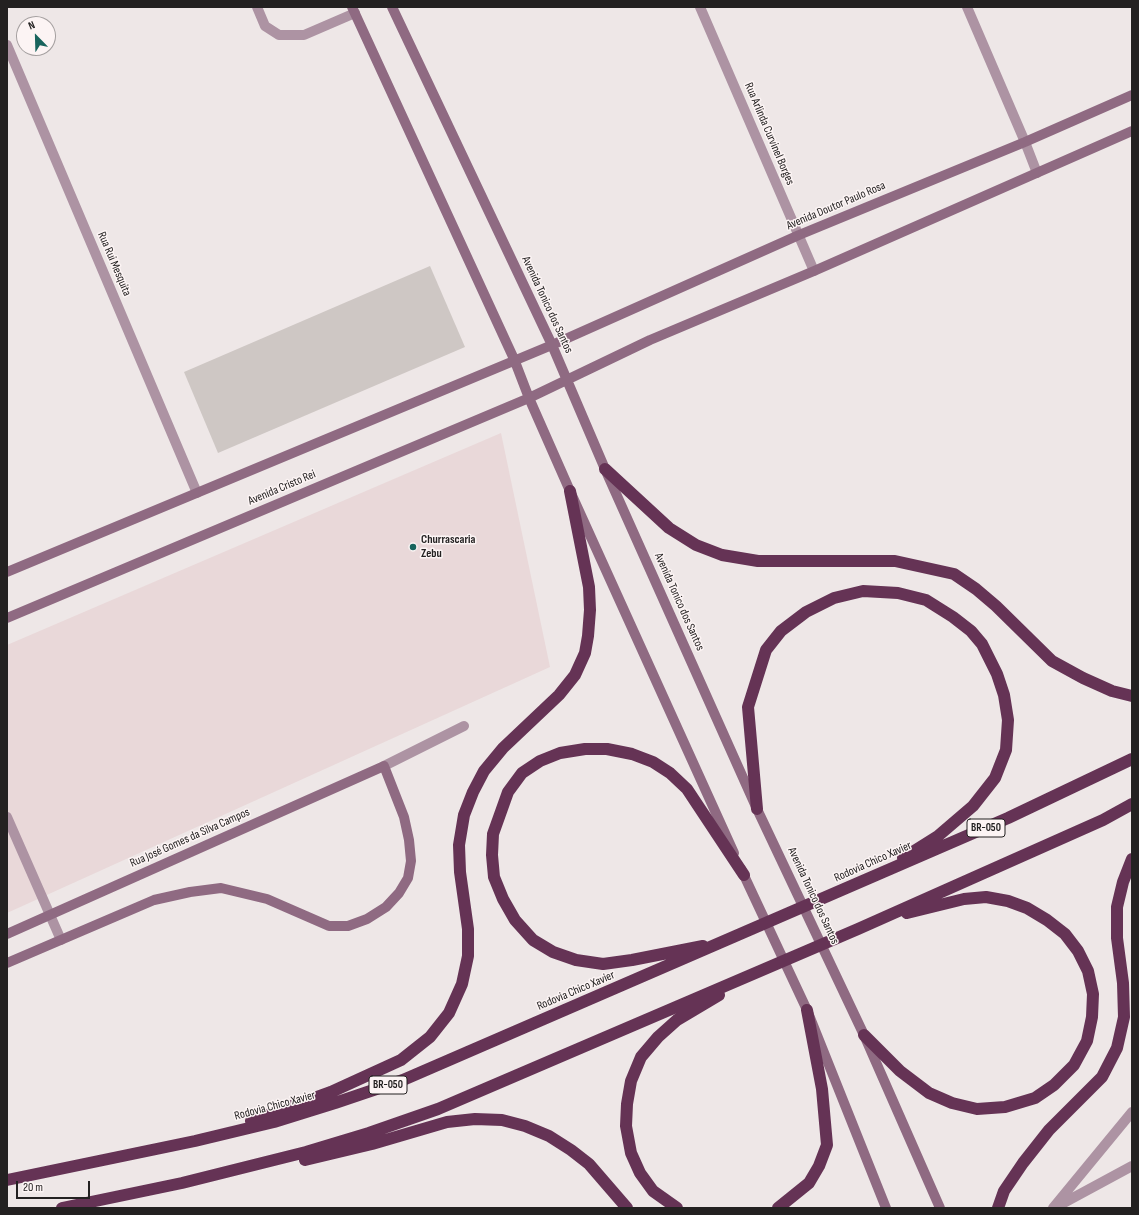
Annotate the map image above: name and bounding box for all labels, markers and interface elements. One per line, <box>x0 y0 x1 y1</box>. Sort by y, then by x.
north arrow <box>16 16 56 56</box>
text: N <box>26 18 37 33</box>
street label: Rua Arlinda Curvinel Borges <box>741 81 797 187</box>
street label: Avenida Doutor Paulo Rosa <box>784 179 888 233</box>
street label: Rua Rui Mesquita <box>94 230 134 298</box>
street label: Avenida Tonico dos Santos <box>518 254 576 356</box>
street label: Avenida Cristo Rei <box>246 467 318 509</box>
place label: Churrascaria Zebu <box>421 533 475 561</box>
marker: Churrascaria Zebu <box>408 542 418 552</box>
street label: Avenida Tonico dos Santos <box>651 551 707 653</box>
street label: Rua José Gomes da Silva Campos <box>128 805 252 871</box>
road number: BR-050 <box>967 819 1005 837</box>
street label: Rodovia Chico Xavier <box>832 839 914 885</box>
street label: Avenida Tonico dos Santos <box>784 845 842 947</box>
street label: Rodovia Chico Xavier <box>535 968 617 1014</box>
road number: BR-050 <box>369 1076 407 1094</box>
street label: Rodovia Chico Xavier <box>233 1088 317 1124</box>
scale bar <box>18 1173 92 1199</box>
text: 20 m <box>23 1180 43 1195</box>

